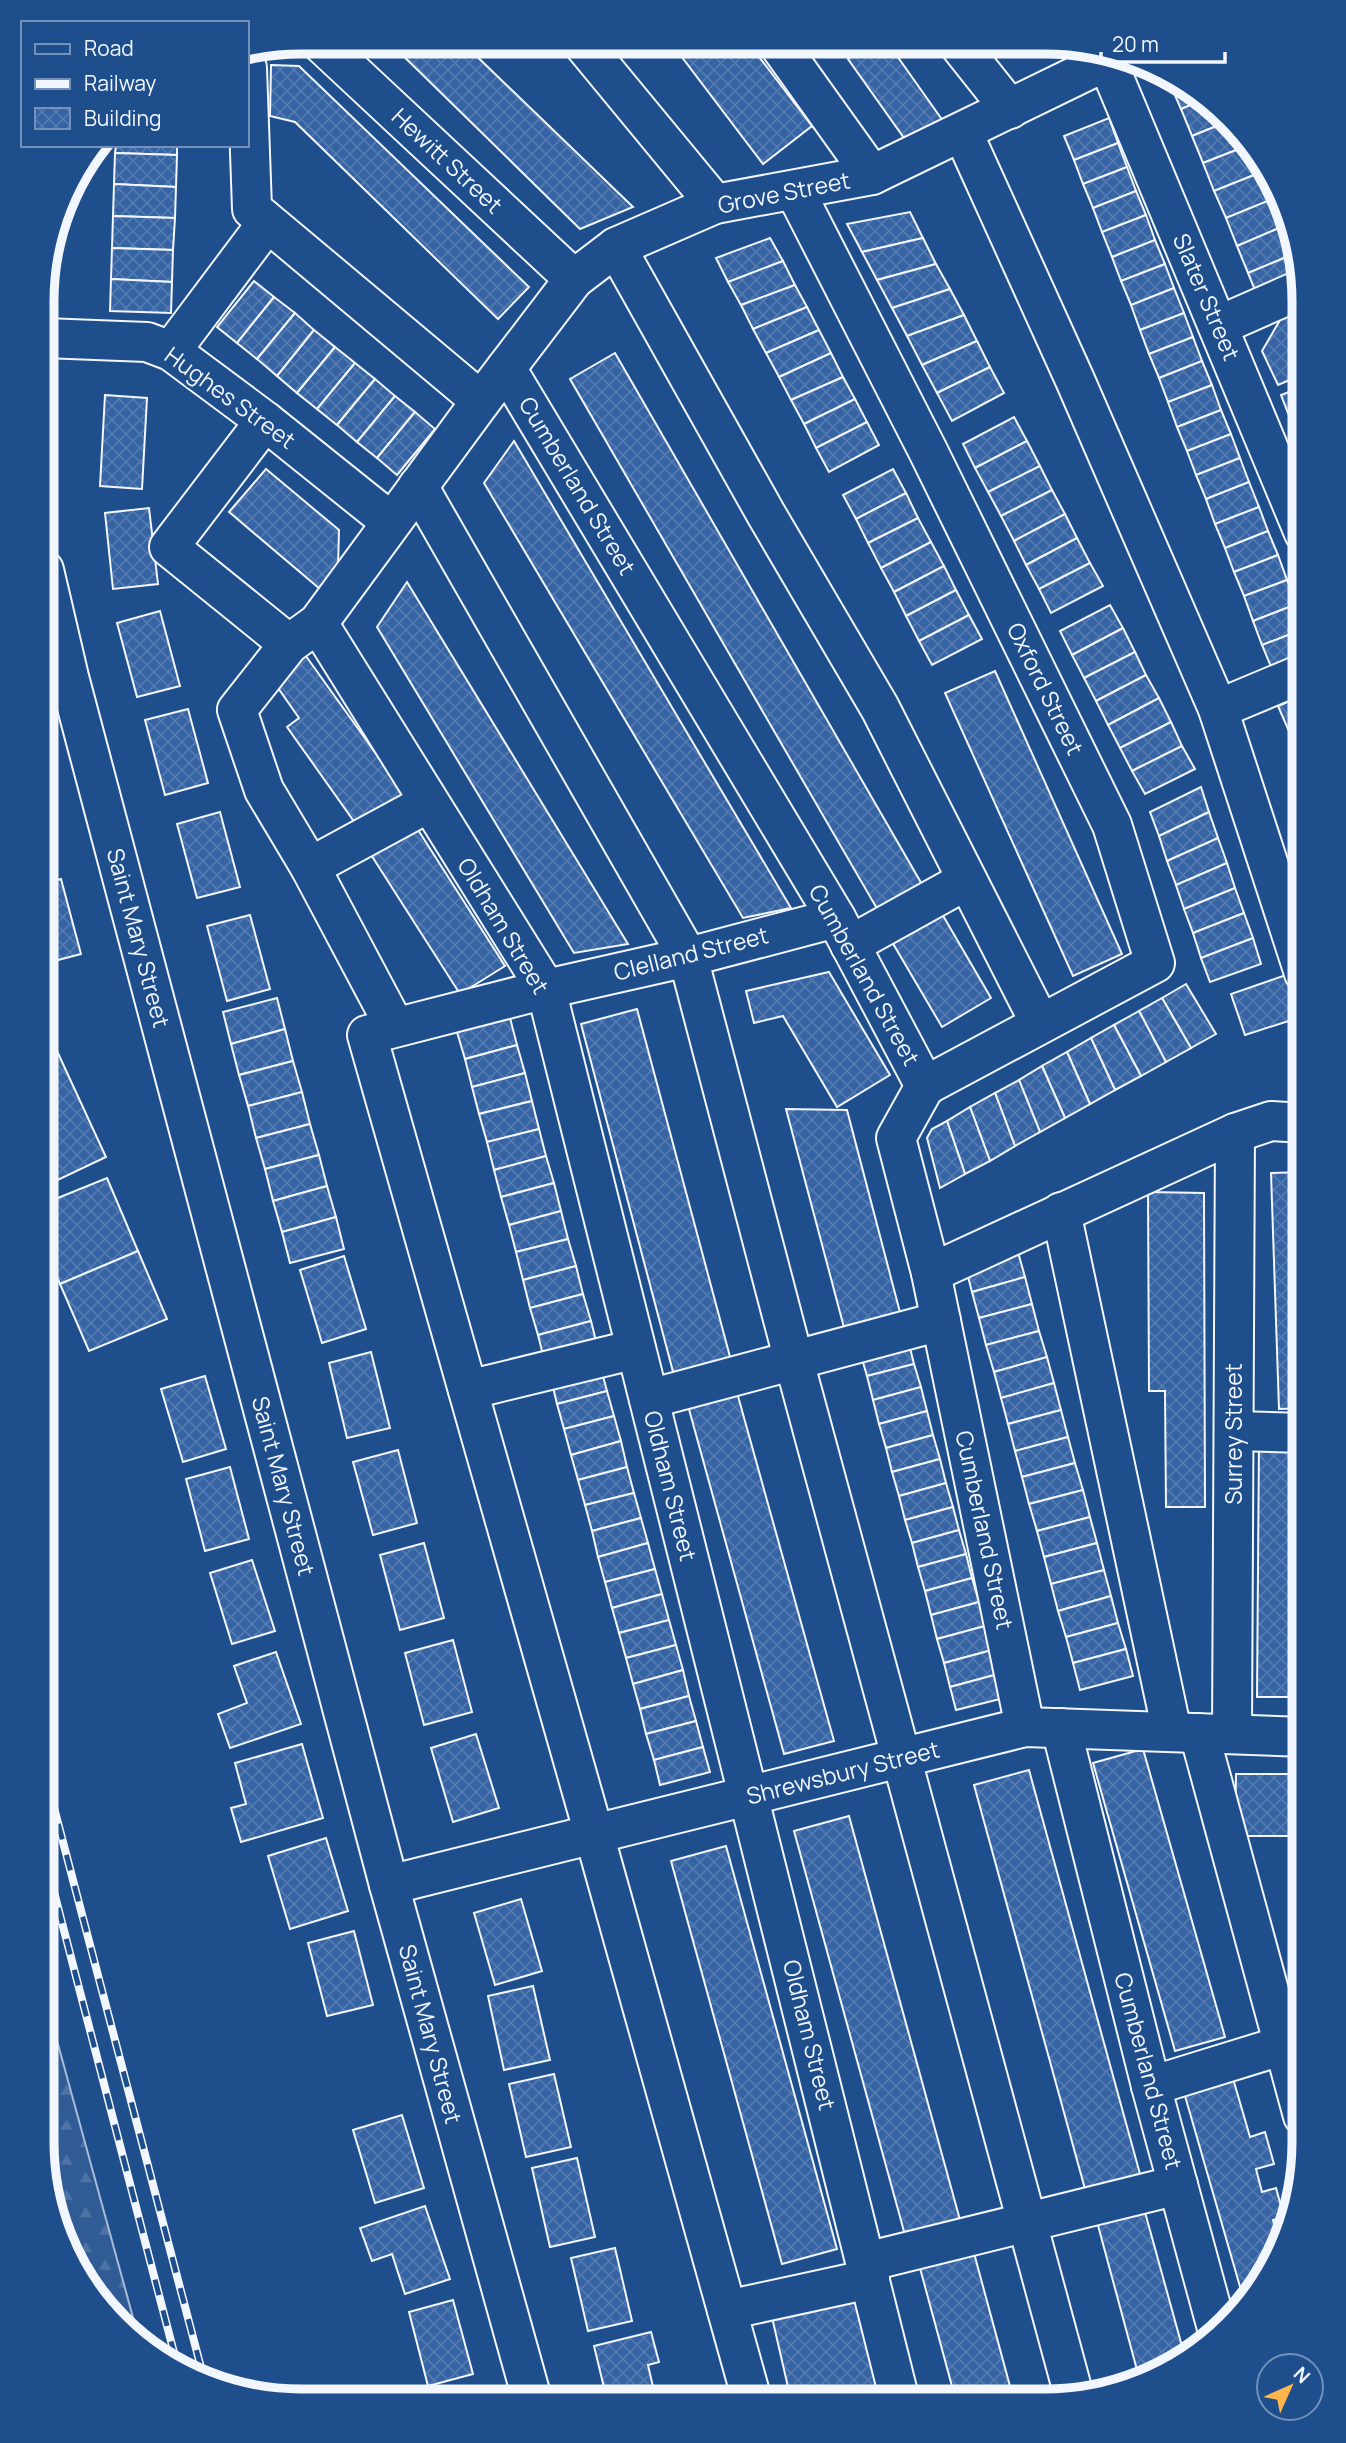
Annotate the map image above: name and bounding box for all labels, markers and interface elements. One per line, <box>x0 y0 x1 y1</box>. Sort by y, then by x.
legend <box>21 21 248 147</box>
scale bar <box>1101 21 1225 65</box>
text: 20 m <box>1112 30 1159 58</box>
text: Road <box>84 34 134 62</box>
text: Railway <box>84 69 156 97</box>
street label: Hewitt Street <box>385 100 510 220</box>
text: Building <box>84 104 161 132</box>
street label: Grove Street <box>715 164 853 221</box>
street label: Slater Street <box>1166 228 1248 365</box>
street label: Hughes Street <box>159 339 302 456</box>
street label: Cumberland Street <box>512 390 644 581</box>
street label: Oxford Street <box>1000 617 1092 760</box>
street label: Saint Mary Street <box>100 845 178 1031</box>
street label: Oldham Street <box>451 851 557 1000</box>
street label: Cumberland Street <box>802 878 928 1071</box>
street label: Clelland Street <box>610 918 771 988</box>
street label: Surrey Street <box>1217 1363 1249 1505</box>
street label: Saint Mary Street <box>245 1393 323 1579</box>
street label: Oldham Street <box>637 1407 705 1564</box>
street label: Cumberland Street <box>948 1427 1022 1632</box>
street label: Shrewsbury Street <box>743 1733 943 1811</box>
street label: Saint Mary Street <box>392 1941 470 2127</box>
street label: Oldham Street <box>776 1956 844 2113</box>
street label: Cumberland Street <box>1107 1969 1191 2173</box>
north arrow <box>1255 2352 1325 2422</box>
text: N <box>1288 2361 1316 2389</box>

